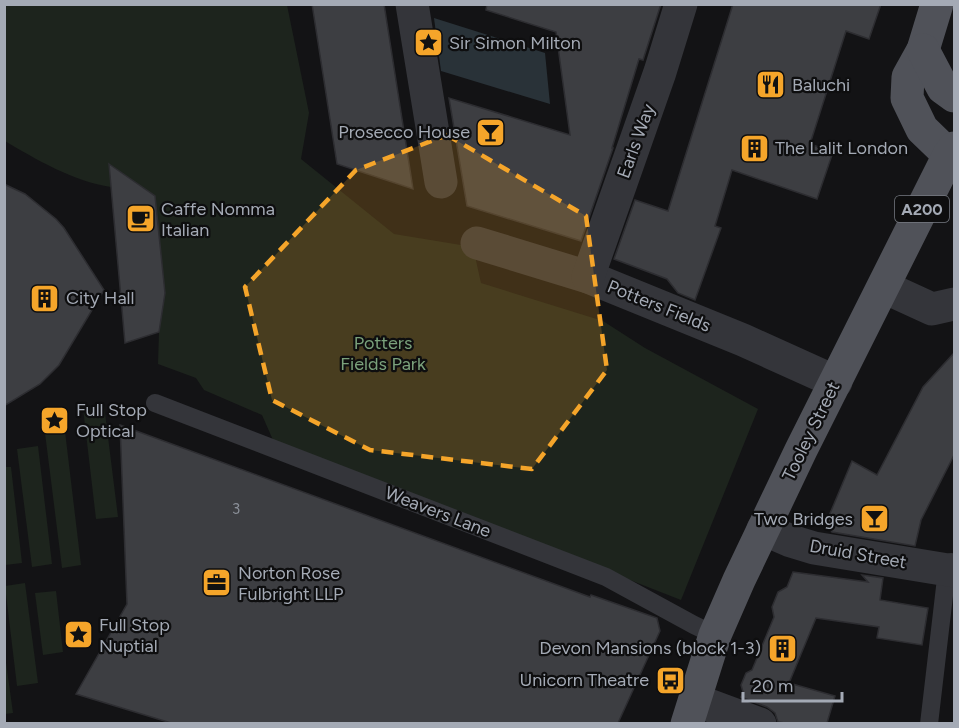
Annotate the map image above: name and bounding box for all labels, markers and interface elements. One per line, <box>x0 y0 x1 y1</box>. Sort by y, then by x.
place icon: Sir Simon Milton <box>412 27 444 59</box>
place label: Sir Simon Milton <box>449 32 581 54</box>
restaurant icon: Baluchi <box>755 69 787 101</box>
place label: Baluchi <box>792 74 850 96</box>
street label: Earls Way <box>612 100 660 181</box>
bar icon: Prosecco House <box>475 116 507 148</box>
place label: Prosecco House <box>338 121 470 143</box>
building icon: The Lalit London <box>738 132 770 164</box>
place label: The Lalit London <box>775 137 908 159</box>
road number: A200 <box>895 196 949 222</box>
place label: Caffe Nomma Italian <box>161 198 275 241</box>
cafe icon: Caffe Nomma Italian <box>124 203 156 235</box>
street label: Potters Fields <box>604 275 714 337</box>
building icon: City Hall <box>29 282 61 314</box>
place label: City Hall <box>66 287 135 309</box>
park label: Potters Fields Park <box>340 332 426 375</box>
street label: Tooley Street <box>778 378 845 484</box>
place label: Full Stop Optical <box>76 399 147 442</box>
place icon: Full Stop Optical <box>39 404 71 436</box>
street label: Weavers Lane <box>382 482 494 542</box>
house number: 3 <box>232 500 240 518</box>
bar icon: Two Bridges <box>858 503 890 535</box>
place label: Two Bridges <box>754 508 853 530</box>
street label: Druid Street <box>808 535 908 573</box>
place label: Norton Rose Fulbright LLP <box>238 562 343 605</box>
office icon: Norton Rose Fulbright LLP <box>201 567 233 599</box>
place label: Full Stop Nuptial <box>99 614 170 657</box>
place icon: Full Stop Nuptial <box>62 619 94 651</box>
building icon: Devon Mansions (block 1-3) <box>766 632 798 664</box>
place label: Devon Mansions (block 1-3) <box>539 637 761 659</box>
bus stop icon: Unicorn Theatre <box>654 664 686 696</box>
scale bar <box>743 665 842 703</box>
place label: Unicorn Theatre <box>520 669 649 691</box>
text: 20 m <box>752 675 793 697</box>

